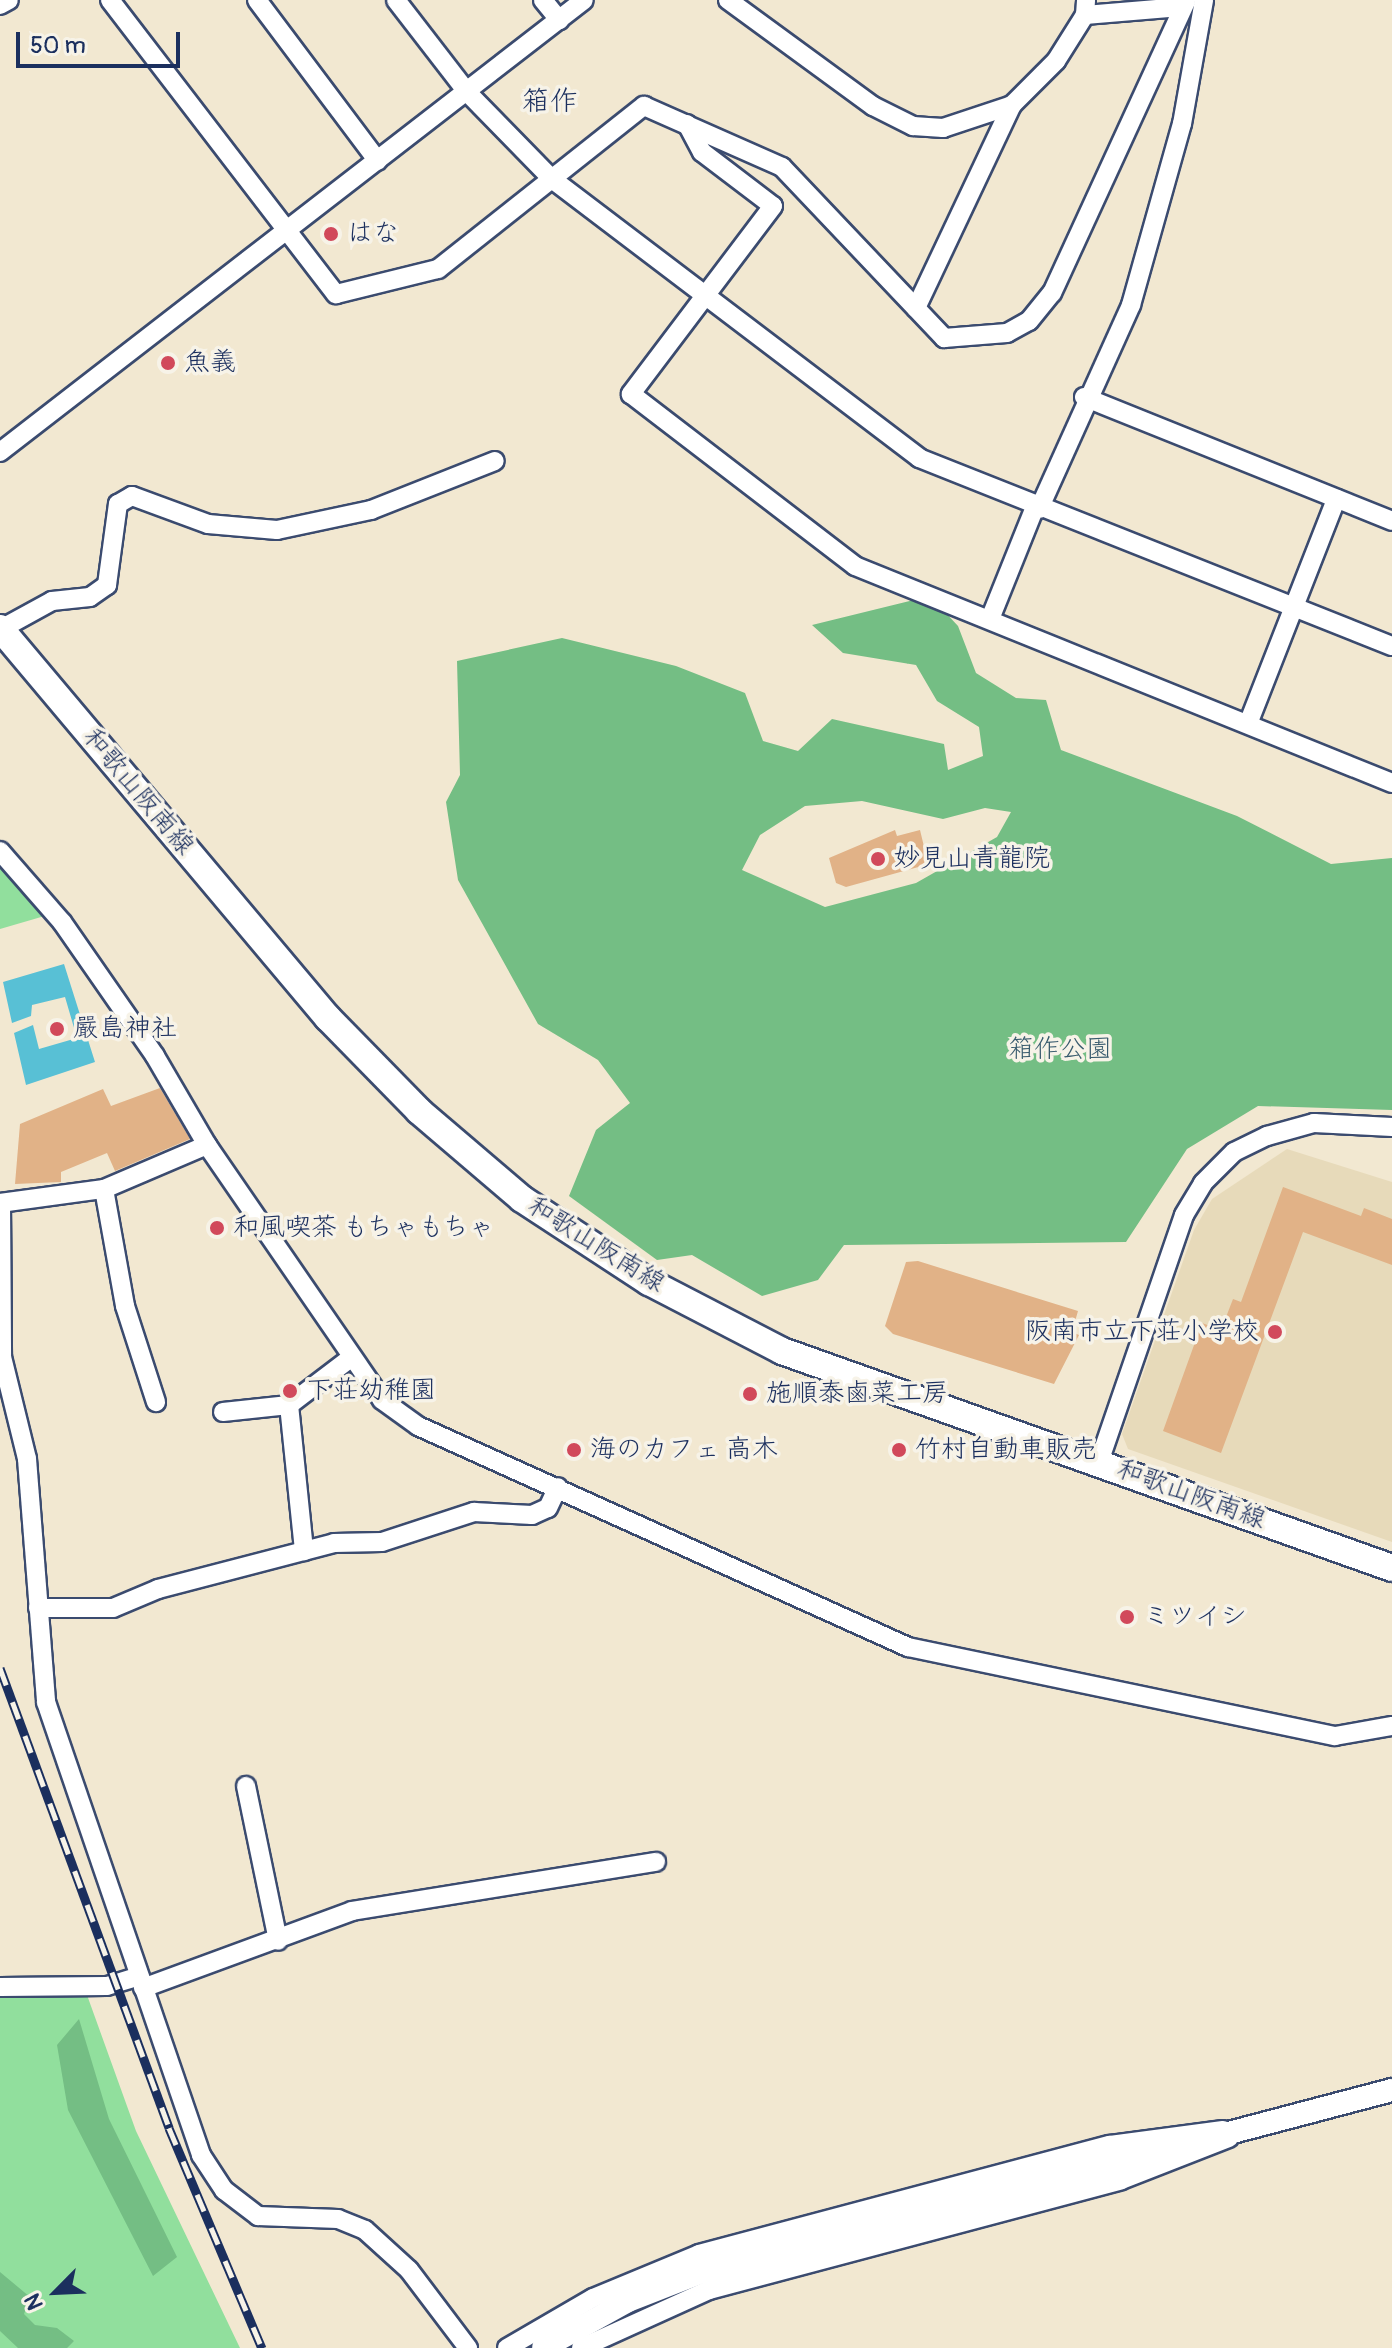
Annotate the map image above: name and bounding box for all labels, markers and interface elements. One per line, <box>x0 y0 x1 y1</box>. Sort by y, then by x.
scale bar <box>20 16 184 66</box>
text: 50 m <box>30 31 86 60</box>
district label: 箱作 <box>522 85 578 119</box>
place label: はな <box>347 218 399 250</box>
marker: はな <box>322 225 340 243</box>
place label: 魚義 <box>184 347 236 379</box>
marker: 魚義 <box>159 354 177 372</box>
street label: 和歌山阪南線 <box>76 722 200 862</box>
place label: 妙見山青龍院 <box>894 843 1050 875</box>
marker: 妙見山青龍院 <box>869 850 887 868</box>
place label: 嚴島神社 <box>73 1013 177 1045</box>
marker: 嚴島神社 <box>48 1020 66 1038</box>
park label: 箱作公園 <box>1008 1034 1112 1066</box>
street label: 和歌山阪南線 <box>522 1190 670 1300</box>
place label: 和風喫茶 もちゃもちゃ <box>233 1212 499 1244</box>
marker: 和風喫茶 もちゃもちゃ <box>208 1219 226 1237</box>
place label: 阪南市立下荘小学校 <box>1025 1316 1259 1348</box>
marker: 阪南市立下荘小学校 <box>1266 1323 1284 1341</box>
place label: 下荘幼稚園 <box>306 1375 436 1407</box>
place label: 施順泰鹵菜工房 <box>766 1378 948 1410</box>
marker: 下荘幼稚園 <box>281 1382 299 1400</box>
marker: 施順泰鹵菜工房 <box>741 1385 759 1403</box>
place label: 海のカフェ 高木 <box>590 1434 778 1466</box>
place label: 竹村自動車販売 <box>915 1434 1097 1466</box>
marker: 海のカフェ 高木 <box>565 1441 583 1459</box>
marker: 竹村自動車販売 <box>890 1441 908 1459</box>
street label: 和歌山阪南線 <box>1112 1454 1270 1536</box>
place label: ミツイシ <box>1143 1601 1247 1633</box>
marker: ミツイシ <box>1118 1608 1136 1626</box>
north arrow <box>16 2252 96 2332</box>
text: N <box>18 2289 50 2314</box>

